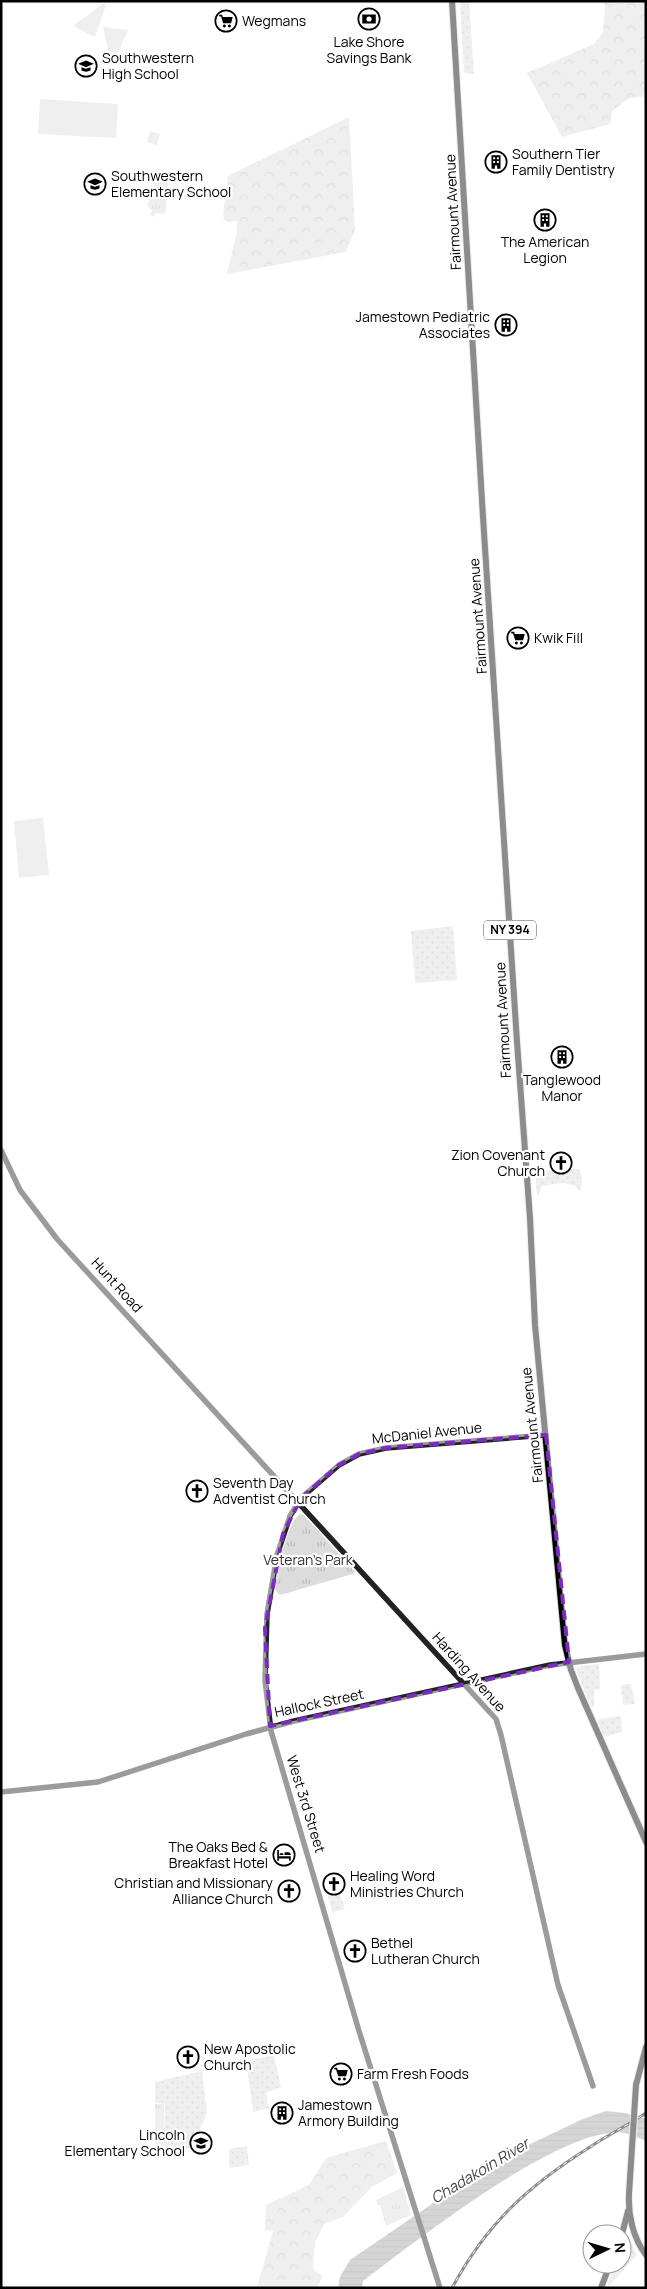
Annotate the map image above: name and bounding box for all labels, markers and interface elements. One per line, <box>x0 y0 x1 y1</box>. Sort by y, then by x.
bank icon: Lake Shore Savings Bank <box>357 7 381 31</box>
supermarket icon: Wegmans <box>214 9 238 33</box>
place label: Wegmans <box>242 11 306 30</box>
place label: Lake Shore Savings Bank <box>327 32 412 67</box>
place label: Southwestern High School <box>102 48 194 83</box>
school or university icon: Southwestern High School <box>74 54 98 78</box>
place label: Southern Tier Family Dentistry <box>512 144 616 179</box>
building icon: Southern Tier Family Dentistry <box>484 150 508 174</box>
street label: Fairmount Avenue <box>440 154 465 270</box>
place label: Southwestern Elementary School <box>111 166 231 201</box>
school or university icon: Southwestern Elementary School <box>83 172 107 196</box>
building icon: The American Legion <box>533 208 557 232</box>
place label: The American Legion <box>501 232 589 267</box>
place label: Jamestown Pediatric Associates <box>356 307 490 342</box>
building icon: Jamestown Pediatric Associates <box>494 313 518 337</box>
street label: Fairmount Avenue <box>464 558 491 675</box>
supermarket icon: Kwik Fill <box>506 626 530 650</box>
place label: Kwik Fill <box>534 628 583 647</box>
road number: NY 394 <box>484 920 536 940</box>
street label: Fairmount Avenue <box>490 962 515 1078</box>
building icon: Tanglewood Manor <box>550 1045 574 1069</box>
place label: Tanglewood Manor <box>523 1070 601 1105</box>
place label: Zion Covenant Church <box>451 1145 545 1180</box>
church icon: Zion Covenant Church <box>549 1151 573 1175</box>
street label: Hunt Road <box>88 1253 147 1316</box>
street label: Fairmount Avenue <box>516 1366 547 1484</box>
street label: McDaniel Avenue <box>371 1417 483 1448</box>
place label: Seventh Day Adventist Church <box>213 1473 326 1508</box>
church icon: Seventh Day Adventist Church <box>185 1479 209 1503</box>
park label: Veteran's Park <box>263 1550 354 1569</box>
street label: Harding Avenue <box>428 1628 510 1716</box>
street label: Hallock Street <box>273 1684 366 1721</box>
street label: West 3rd Street <box>283 1753 330 1855</box>
place label: The Oaks Bed & Breakfast Hotel <box>169 1837 268 1872</box>
hotel icon: The Oaks Bed & Breakfast Hotel <box>272 1843 296 1867</box>
place label: Healing Word Ministries Church <box>350 1866 464 1901</box>
church icon: Healing Word Ministries Church <box>322 1872 346 1896</box>
place label: Christian and Missionary Alliance Church <box>114 1873 274 1908</box>
church icon: Christian and Missionary Alliance Church <box>277 1879 301 1903</box>
place label: Bethel Lutheran Church <box>371 1933 480 1968</box>
church icon: Bethel Lutheran Church <box>343 1939 367 1963</box>
place label: New Apostolic Church <box>204 2039 296 2074</box>
church icon: New Apostolic Church <box>176 2045 200 2069</box>
supermarket icon: Farm Fresh Foods <box>329 2062 353 2086</box>
place label: Farm Fresh Foods <box>357 2064 469 2083</box>
place label: Jamestown Armory Building <box>298 2095 399 2130</box>
building icon: Jamestown Armory Building <box>270 2101 294 2125</box>
place label: Lincoln Elementary School <box>65 2125 185 2160</box>
school or university icon: Lincoln Elementary School <box>189 2131 213 2155</box>
water label: Chadakoin River <box>427 2132 535 2208</box>
north arrow <box>582 2224 632 2274</box>
text: N <box>611 2242 630 2254</box>

